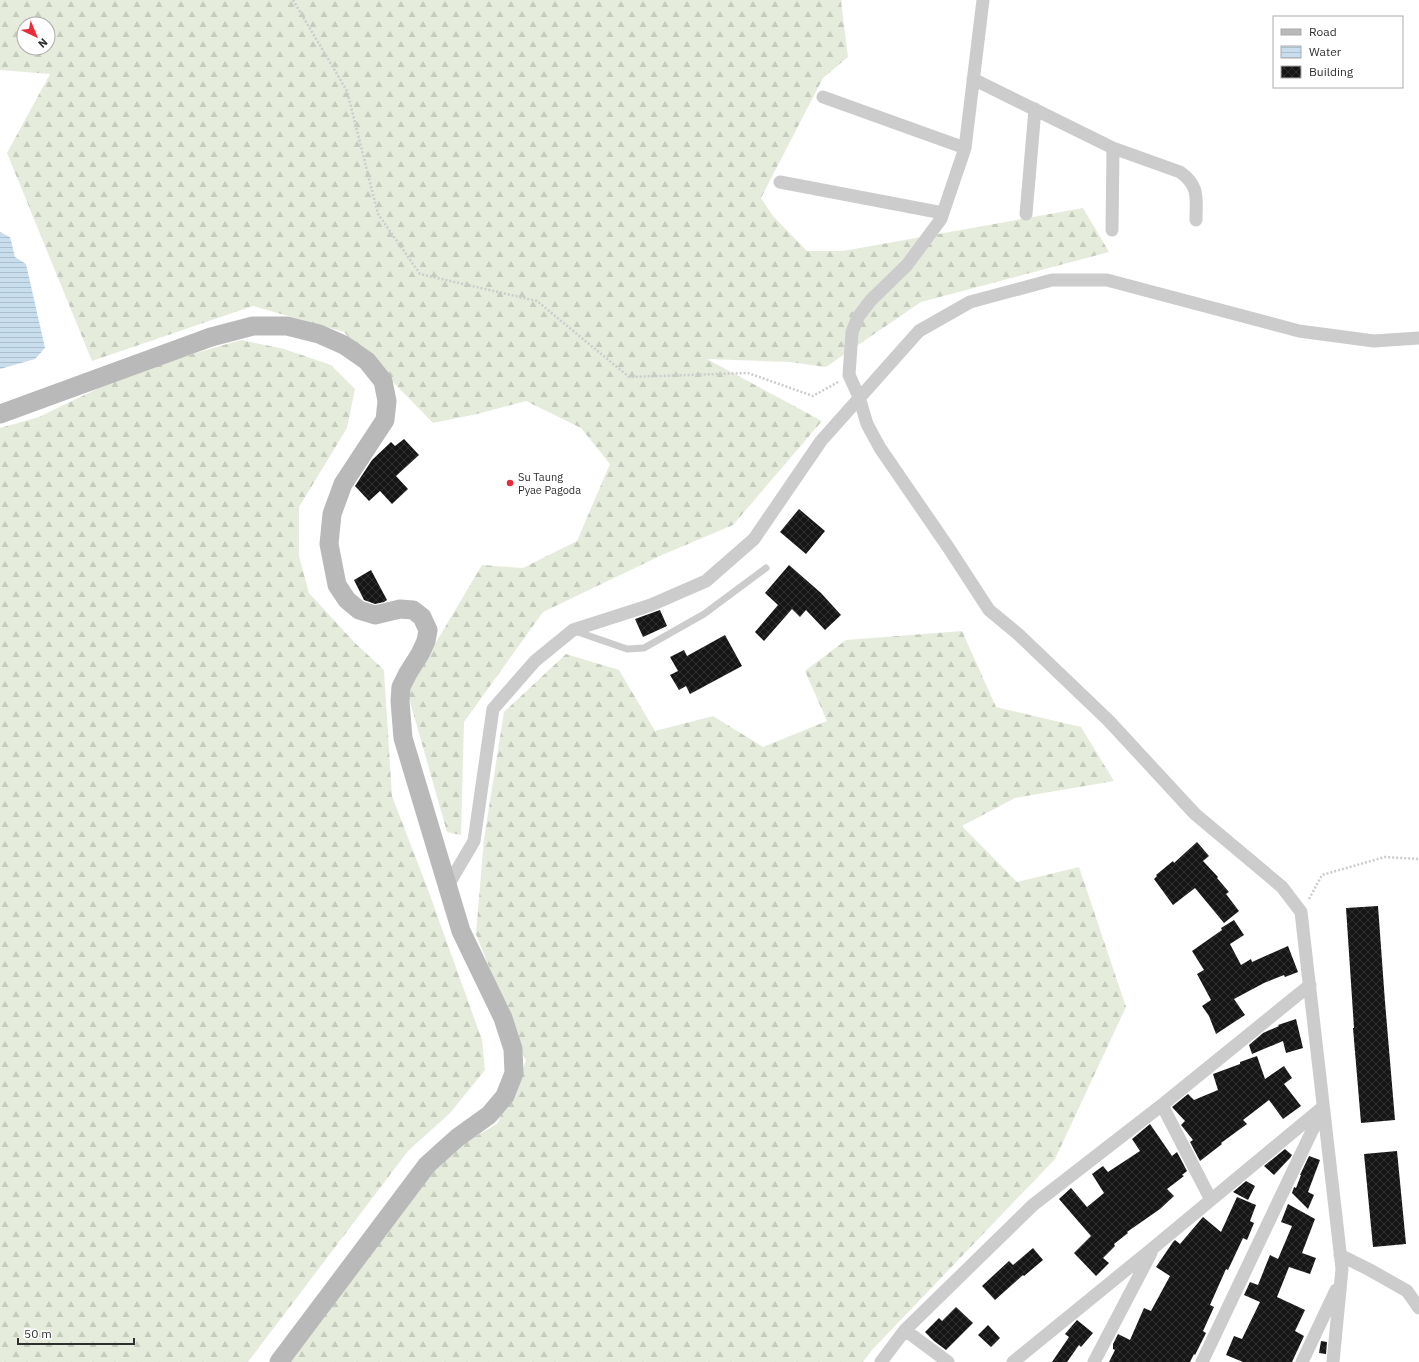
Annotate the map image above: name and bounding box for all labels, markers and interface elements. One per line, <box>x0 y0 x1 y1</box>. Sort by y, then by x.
north arrow <box>16 16 56 56</box>
legend <box>1273 16 1403 88</box>
text: Road <box>1309 24 1337 39</box>
text: N <box>35 35 51 51</box>
text: Water <box>1309 44 1342 59</box>
text: Building <box>1309 64 1354 79</box>
place label: Su Taung Pyae Pagoda <box>518 470 581 497</box>
marker: Su Taung Pyae Pagoda <box>505 478 515 488</box>
scale bar <box>18 1320 134 1346</box>
text: 50 m <box>24 1326 52 1341</box>

